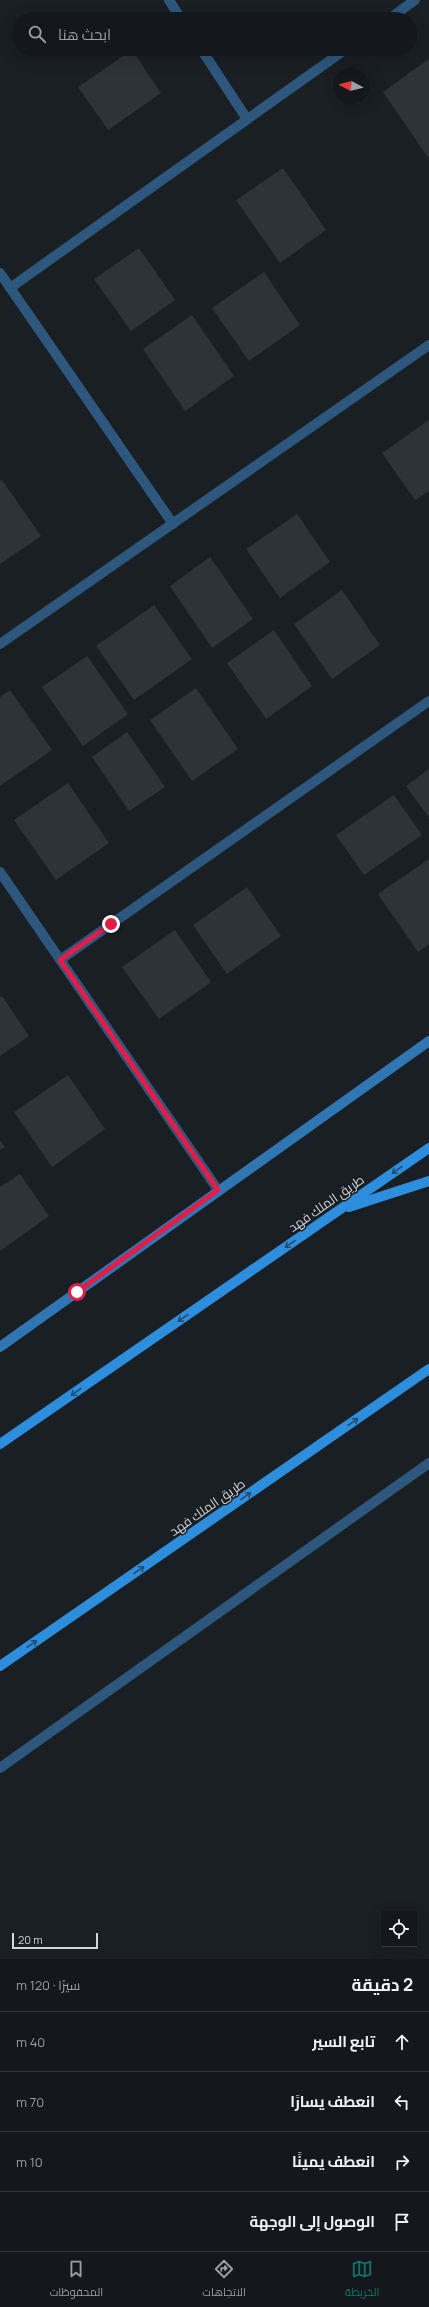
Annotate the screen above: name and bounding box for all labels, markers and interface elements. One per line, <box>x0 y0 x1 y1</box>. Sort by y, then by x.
search box <box>12 12 417 56</box>
icon: search <box>26 23 48 45</box>
text: ابحث هنا <box>58 24 111 45</box>
north arrow <box>333 68 369 104</box>
route end <box>102 915 120 933</box>
one-way arrow <box>392 1166 403 1174</box>
street label: طريق الملك فهد <box>284 1170 368 1236</box>
one-way arrow <box>285 1240 296 1248</box>
route start <box>68 1283 86 1301</box>
one-way arrow <box>178 1314 189 1322</box>
one-way arrow <box>71 1388 82 1396</box>
one-way arrow <box>347 1418 358 1426</box>
street label: طريق الملك فهد <box>165 1474 249 1540</box>
one-way arrow <box>240 1492 251 1500</box>
one-way arrow <box>133 1566 144 1574</box>
one-way arrow <box>26 1640 37 1648</box>
map controls <box>381 1911 417 1947</box>
button: locate <box>381 1911 417 1947</box>
scale bar <box>12 1931 98 1950</box>
text: 20 m <box>18 1932 43 1947</box>
text: 2 دقيقة <box>351 1973 413 1996</box>
text: سيرًا · 120 m <box>16 1976 80 1994</box>
text: تابع السير <box>312 2031 375 2052</box>
icon: ahead <box>391 2031 413 2053</box>
text: 40 m <box>16 2033 45 2051</box>
text: انعطف يسارًا <box>290 2091 375 2112</box>
icon: left <box>391 2091 413 2113</box>
text: 70 m <box>16 2093 44 2111</box>
text: انعطف يمينًا <box>292 2151 375 2172</box>
icon: right <box>391 2151 413 2173</box>
text: 10 m <box>16 2153 43 2171</box>
text: الوصول إلى الوجهة <box>249 2211 375 2232</box>
icon: arrive <box>391 2211 413 2233</box>
tab: المحفوظات <box>50 2258 103 2302</box>
tab: الاتجاهات <box>202 2258 246 2302</box>
tab: الخريطة <box>345 2258 379 2302</box>

